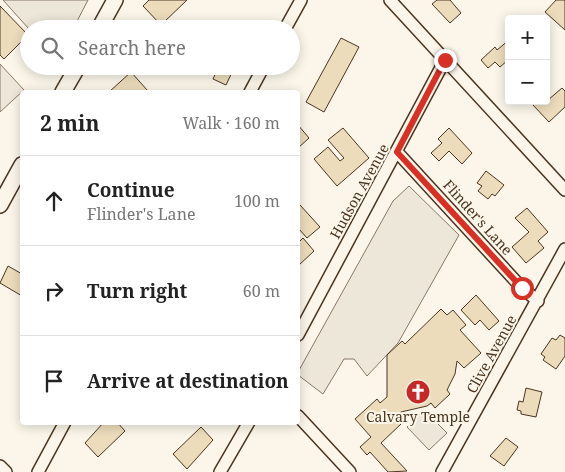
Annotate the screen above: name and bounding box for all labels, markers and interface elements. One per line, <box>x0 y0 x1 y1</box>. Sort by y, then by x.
map controls <box>505 15 550 105</box>
button: + <box>505 15 550 60</box>
search box <box>20 20 300 75</box>
icon: search <box>38 34 66 62</box>
text: Search here <box>78 35 186 61</box>
route end <box>434 49 457 72</box>
button: − <box>505 60 550 105</box>
text: 2 min <box>40 109 99 137</box>
text: Walk · 160 m <box>183 112 280 134</box>
street label: Hudson Avenue <box>325 140 393 242</box>
street label: Flinder's Lane <box>439 175 517 259</box>
text: Continue <box>87 177 175 203</box>
icon: ahead <box>40 187 68 215</box>
text: 100 m <box>234 190 280 212</box>
text: Flinder's Lane <box>87 203 196 225</box>
icon: right <box>40 277 68 305</box>
route start <box>511 277 534 300</box>
text: Turn right <box>87 278 187 304</box>
text: 60 m <box>243 280 280 302</box>
street label: Clive Avenue <box>462 311 520 397</box>
icon: arrive <box>40 367 68 395</box>
text: Arrive at destination <box>87 368 289 394</box>
church icon: Calvary Temple <box>405 379 431 405</box>
place label: Calvary Temple <box>366 407 470 426</box>

